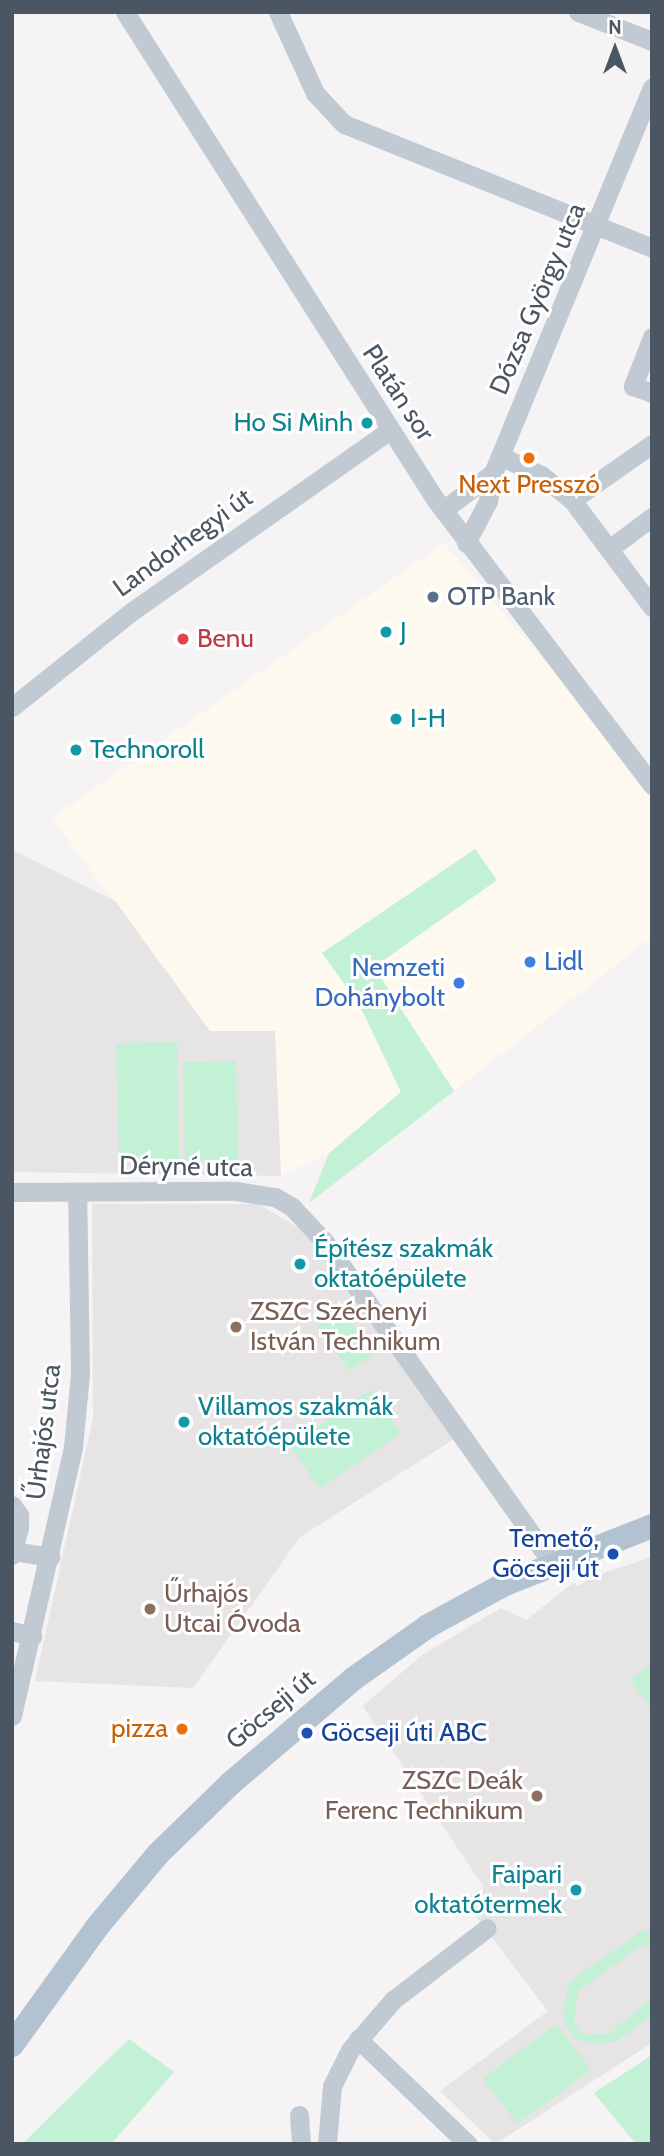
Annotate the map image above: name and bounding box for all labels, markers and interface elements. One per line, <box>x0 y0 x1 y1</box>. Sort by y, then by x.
north arrow <box>580 14 650 84</box>
text: N <box>608 16 622 39</box>
street label: Dózsa György utca <box>484 199 592 399</box>
street label: Platán sor <box>356 339 440 447</box>
place label: Ho Si Minh <box>233 407 353 439</box>
marker: Ho Si Minh <box>359 415 375 431</box>
marker: Next Presszó <box>521 450 537 466</box>
place label: Next Presszó <box>458 469 600 501</box>
street label: Landorhegyi út <box>107 482 259 604</box>
place label: OTP Bank <box>447 581 555 613</box>
marker: OTP Bank <box>425 589 441 605</box>
place label: J <box>400 616 407 648</box>
place label: Benu <box>197 623 254 655</box>
marker: J <box>378 624 394 640</box>
marker: Benu <box>175 631 191 647</box>
place label: I-H <box>410 703 446 735</box>
marker: I-H <box>388 711 404 727</box>
place label: Technoroll <box>90 734 204 766</box>
marker: Technoroll <box>68 742 84 758</box>
place label: Lidl <box>544 946 583 978</box>
place label: Nemzeti Dohánybolt <box>315 952 445 1014</box>
marker: Lidl <box>522 954 538 970</box>
marker: Nemzeti Dohánybolt <box>451 975 467 991</box>
street label: Déryné utca <box>119 1150 253 1184</box>
place label: Építész szakmák oktatóépülete <box>314 1233 493 1294</box>
marker: Építész szakmák oktatóépülete <box>292 1256 308 1272</box>
place label: ZSZC Széchenyi István Technikum <box>250 1296 441 1358</box>
marker: ZSZC Széchenyi István Technikum <box>228 1319 244 1335</box>
street label: Űrhajós utca <box>20 1362 68 1502</box>
place label: Villamos szakmák oktatóépülete <box>198 1391 393 1452</box>
marker: Villamos szakmák oktatóépülete <box>176 1414 192 1430</box>
place label: Temető, Göcseji út <box>492 1523 599 1584</box>
marker: Temető, Göcseji út <box>605 1546 621 1562</box>
place label: Űrhajós Utcai Óvoda <box>164 1578 301 1640</box>
marker: Űrhajós Utcai Óvoda <box>142 1601 158 1617</box>
street label: Göcseji út <box>220 1664 322 1756</box>
place label: pizza <box>111 1713 168 1745</box>
place label: Göcseji úti ABC <box>321 1717 487 1749</box>
marker: pizza <box>174 1721 190 1737</box>
marker: Göcseji úti ABC <box>299 1725 315 1741</box>
place label: ZSZC Deák Ferenc Technikum <box>325 1765 523 1826</box>
marker: ZSZC Deák Ferenc Technikum <box>529 1788 545 1804</box>
place label: Faipari oktatótermek <box>414 1859 562 1920</box>
marker: Faipari oktatótermek <box>568 1882 584 1898</box>

